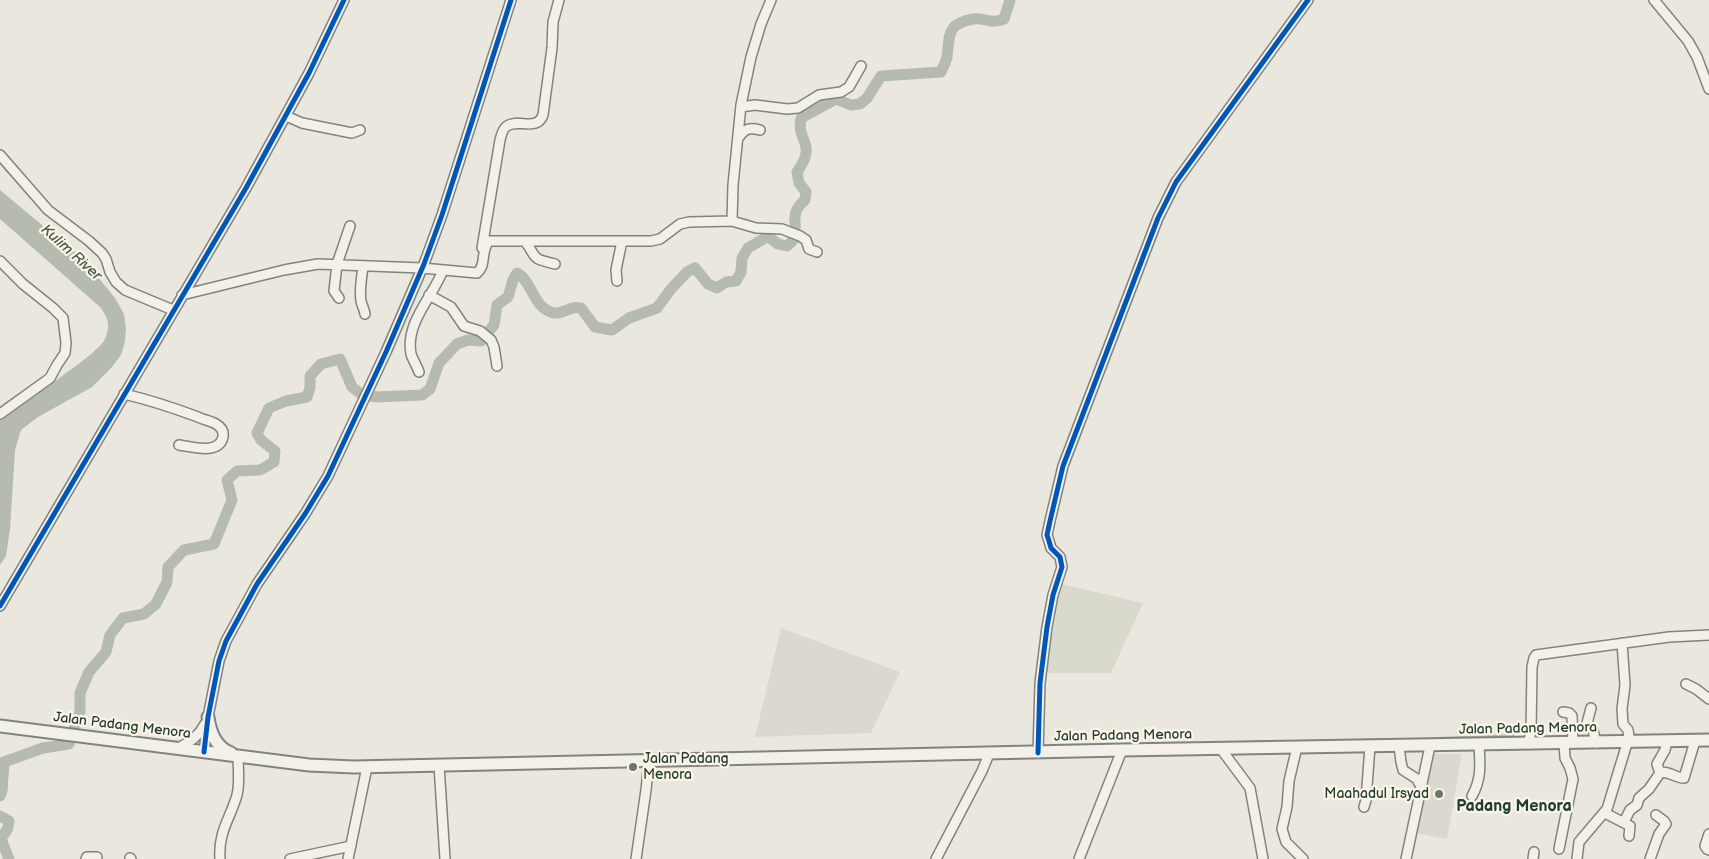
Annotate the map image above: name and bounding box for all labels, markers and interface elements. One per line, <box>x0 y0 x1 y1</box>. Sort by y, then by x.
water label: Kulim River <box>37 221 105 285</box>
street label: Jalan Padang Menora <box>52 709 192 743</box>
street label: Jalan Padang Menora <box>1459 719 1597 739</box>
street label: Jalan Padang Menora <box>1054 726 1192 746</box>
place label: Jalan Padang Menora <box>643 751 729 784</box>
marker: Jalan Padang Menora <box>627 761 639 773</box>
place label: Maahadul Irsyad <box>1324 786 1429 802</box>
marker: Maahadul Irsyad <box>1433 788 1445 800</box>
district label: Padang Menora <box>1456 797 1572 817</box>

